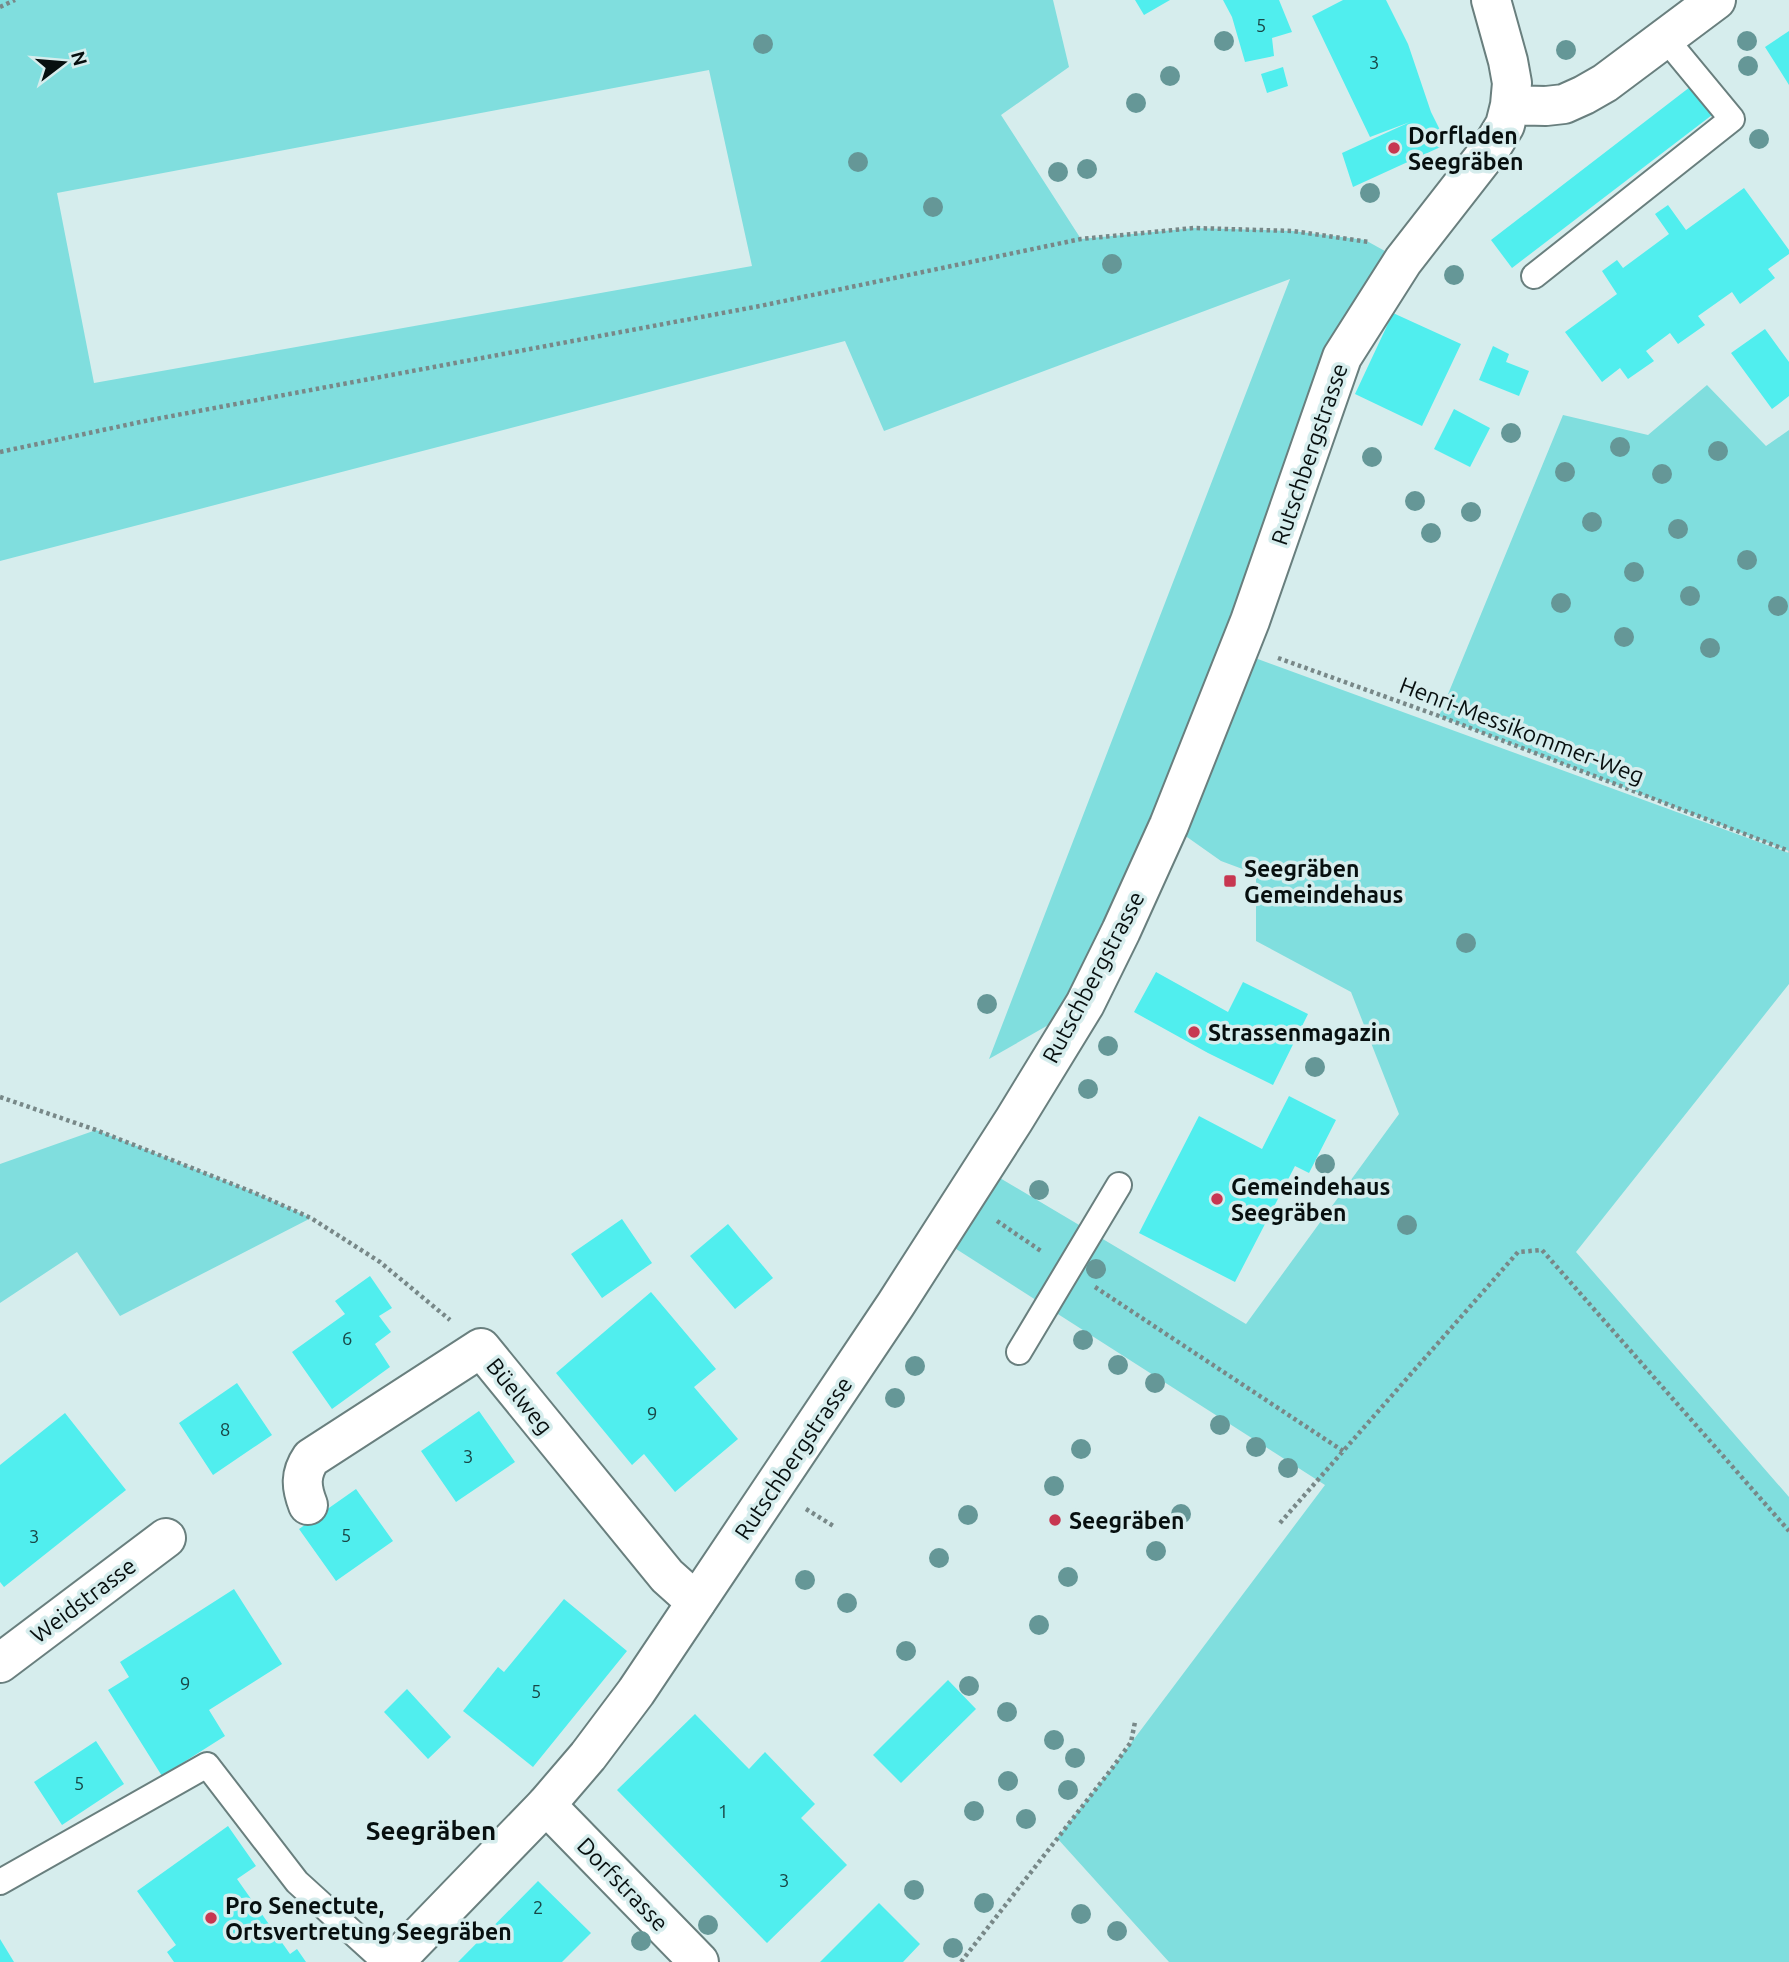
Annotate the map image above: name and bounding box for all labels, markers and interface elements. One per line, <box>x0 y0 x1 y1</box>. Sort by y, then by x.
house number: 5 <box>1256 14 1266 36</box>
north arrow <box>28 28 98 98</box>
text: N <box>67 48 92 68</box>
house number: 3 <box>1369 51 1379 73</box>
place label: Dorfladen Seegräben <box>1408 123 1523 174</box>
marker: Dorfladen Seegräben <box>1386 140 1402 156</box>
street label: Rutschbergstrasse <box>1266 360 1352 548</box>
street label: Henri-Messikommer-Weg <box>1396 672 1648 788</box>
place label: Seegräben Gemeindehaus <box>1244 856 1403 907</box>
marker: Seegräben Gemeindehaus <box>1222 873 1238 889</box>
street label: Rutschbergstrasse <box>1037 887 1149 1067</box>
place label: Strassenmagazin <box>1208 1020 1391 1045</box>
marker: Strassenmagazin <box>1186 1024 1202 1040</box>
place label: Gemeindehaus Seegräben <box>1231 1174 1390 1225</box>
marker: Gemeindehaus Seegräben <box>1209 1191 1225 1207</box>
house number: 6 <box>342 1327 352 1349</box>
street label: Büelweg <box>482 1353 558 1439</box>
street label: Rutschbergstrasse <box>729 1372 857 1544</box>
house number: 9 <box>647 1402 657 1424</box>
house number: 8 <box>220 1418 230 1440</box>
house number: 3 <box>463 1445 473 1467</box>
place label: Seegräben <box>1069 1508 1184 1533</box>
marker: Seegräben <box>1047 1512 1063 1528</box>
house number: 5 <box>341 1524 351 1546</box>
house number: 3 <box>29 1525 39 1547</box>
street label: Weidstrasse <box>26 1552 140 1648</box>
house number: 9 <box>180 1672 190 1694</box>
house number: 5 <box>531 1680 541 1702</box>
house number: 5 <box>74 1772 84 1794</box>
house number: 1 <box>718 1800 728 1822</box>
district label: Seegräben <box>366 1816 496 1845</box>
street label: Dorfstrasse <box>573 1832 673 1936</box>
house number: 3 <box>779 1869 789 1891</box>
place label: Pro Senectute, Ortsvertretung Seegräben <box>225 1893 512 1944</box>
house number: 2 <box>533 1896 543 1918</box>
marker: Pro Senectute, Ortsvertretung Seegräben <box>203 1910 219 1926</box>

